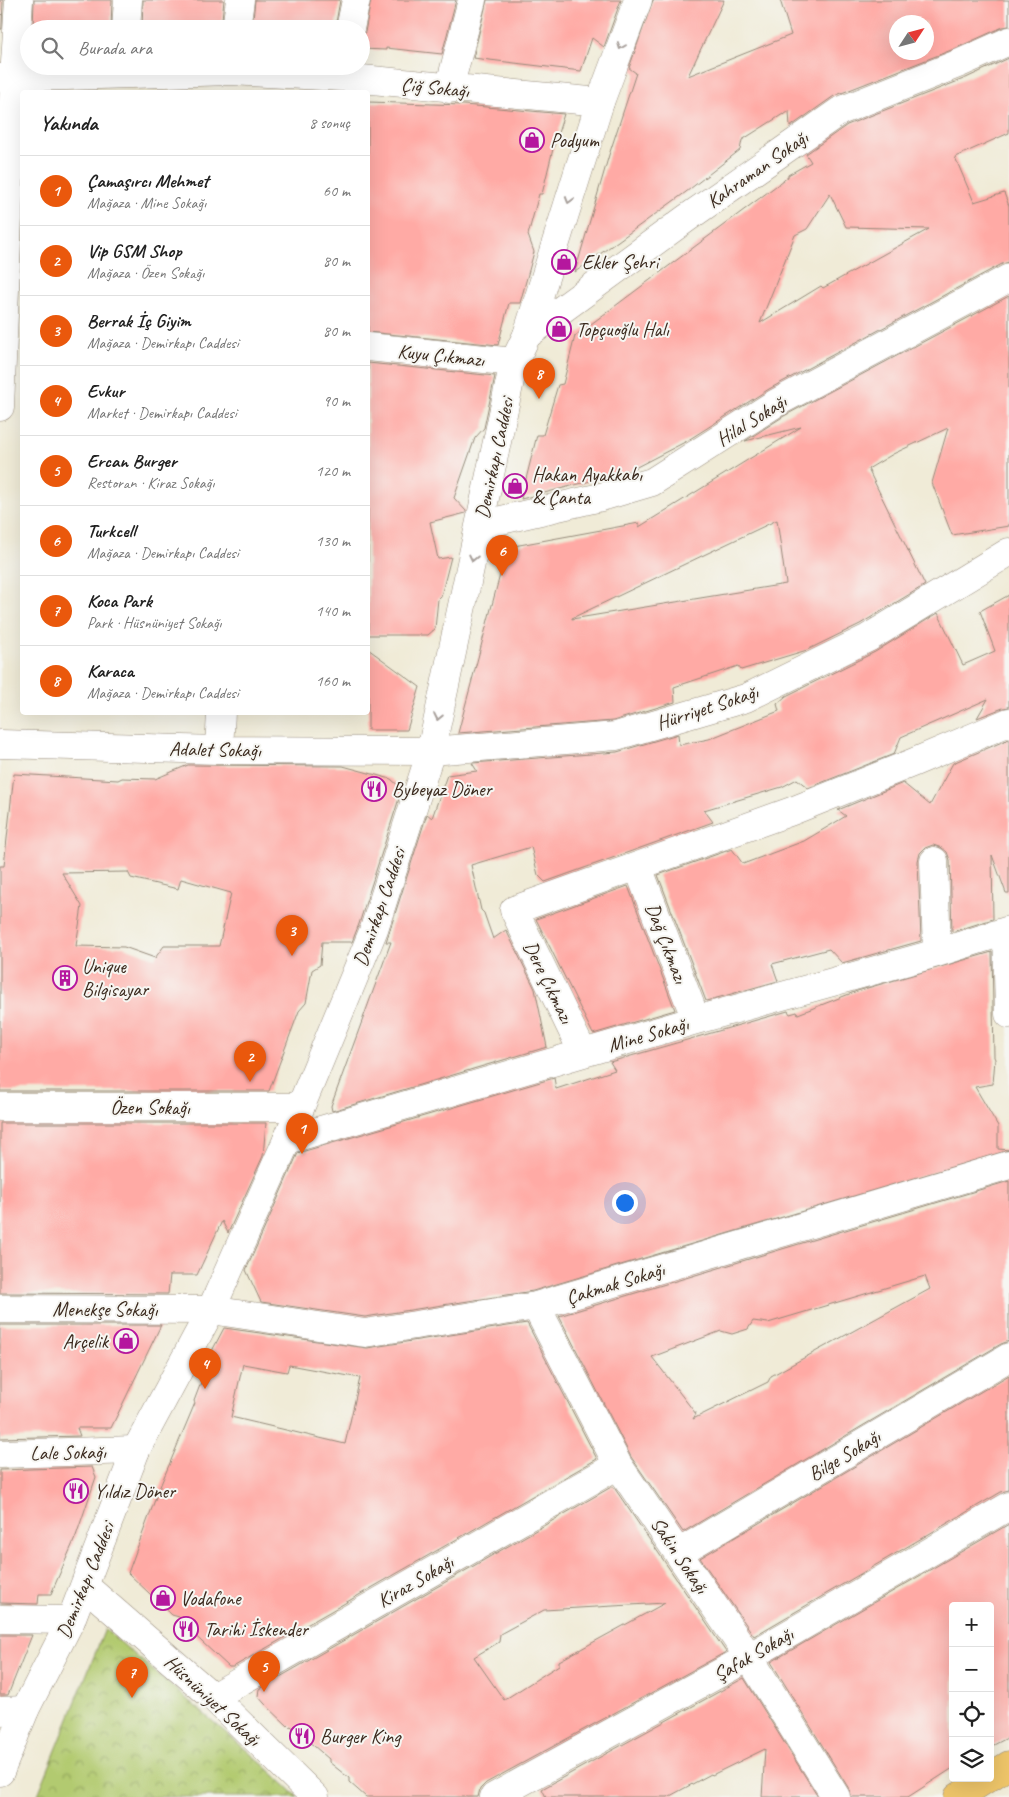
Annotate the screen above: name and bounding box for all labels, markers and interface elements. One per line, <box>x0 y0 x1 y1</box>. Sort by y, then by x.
north arrow <box>889 15 934 60</box>
search box <box>20 20 370 75</box>
icon: search <box>38 34 66 62</box>
text: Burada ara <box>78 36 152 60</box>
one-way arrow <box>617 41 627 49</box>
street label: Çiğ Sokağı <box>400 72 471 104</box>
text: Yakında <box>40 110 98 136</box>
text: 8 sonuç <box>309 113 350 133</box>
street label: Kahraman Sokağı <box>702 125 814 214</box>
shop icon: Podyum <box>519 127 545 153</box>
place label: Podyum <box>550 128 600 153</box>
text: Çamaşırcı Mehmet <box>87 169 209 193</box>
text: 1 <box>52 181 60 201</box>
text: 60 m <box>323 181 350 201</box>
text: Mağaza · Mine Sokağı <box>87 193 206 213</box>
one-way arrow <box>565 195 575 203</box>
text: Vip GSM Shop <box>87 239 181 263</box>
shop icon: Ekler Şehri <box>551 249 577 275</box>
place label: Ekler Şehri <box>582 250 660 275</box>
text: 2 <box>52 251 60 271</box>
text: 80 m <box>323 251 350 271</box>
text: Mağaza · Özen Sokağı <box>87 263 204 283</box>
text: Berrak İç Giyim <box>87 309 191 333</box>
shop icon: Topçuoğlu Halı <box>546 316 572 342</box>
place label: Topçuoğlu Halı <box>576 317 670 342</box>
text: 3 <box>52 321 60 341</box>
text: 80 m <box>323 321 350 341</box>
text: Mağaza · Demirkapı Caddesi <box>87 333 239 353</box>
street label: Kuyu Çıkmazı <box>396 339 487 373</box>
pin: 8 <box>523 358 555 399</box>
text: Evkur <box>87 379 124 403</box>
street label: Hilal Sokağı <box>711 388 792 452</box>
text: 4 <box>52 391 60 411</box>
text: 90 m <box>323 391 350 411</box>
street label: Demirkapı Caddesi <box>469 393 520 521</box>
text: Market · Demirkapı Caddesi <box>87 403 237 423</box>
text: Ercan Burger <box>87 449 177 473</box>
text: 5 <box>53 461 59 481</box>
text: 120 m <box>316 461 350 481</box>
place label: Hakan Ayakkabı & Çanta <box>532 462 643 510</box>
text: Restoran · Kiraz Sokağı <box>87 473 214 493</box>
shop icon: Hakan Ayakkabı & Çanta <box>502 473 528 499</box>
text: Turkcell <box>87 519 135 543</box>
text: 6 <box>52 531 60 551</box>
text: 130 m <box>316 531 350 551</box>
pin: 6 <box>486 535 518 576</box>
text: Mağaza · Demirkapı Caddesi <box>87 543 239 563</box>
one-way arrow <box>468 554 479 563</box>
text: Koca Park <box>87 589 152 613</box>
text: 7 <box>52 601 60 621</box>
text: 140 m <box>316 601 350 621</box>
text: Park · Hüsnüniyet Sokağı <box>87 613 222 633</box>
text: Karaca <box>87 659 134 683</box>
text: 8 <box>52 671 60 691</box>
text: 160 m <box>316 671 350 691</box>
street label: Hürriyet Sokağı <box>653 679 762 736</box>
text: Mağaza · Demirkapı Caddesi <box>87 683 239 703</box>
one-way arrow <box>433 713 444 722</box>
street label: Adalet Sokağı <box>169 736 262 763</box>
restaurant icon: Bybeyaz Döner <box>361 776 387 802</box>
place label: Bybeyaz Döner <box>392 777 494 802</box>
street label: Demirkapı Caddesi <box>348 843 412 969</box>
street label: Dağ Çıkmazı <box>640 900 694 988</box>
pin: 3 <box>276 915 308 956</box>
street label: Dere Çıkmazı <box>518 937 580 1029</box>
place label: Unique Bilgisayar <box>82 954 150 1002</box>
building icon: Unique Bilgisayar <box>52 965 78 991</box>
street label: Mine Sokağı <box>605 1011 692 1058</box>
pin: 2 <box>234 1041 266 1082</box>
street label: Özen Sokağı <box>110 1095 191 1120</box>
pin: 1 <box>286 1113 318 1154</box>
your location <box>612 1190 638 1216</box>
street label: Çakmak Sokağı <box>563 1256 669 1310</box>
street label: Menekşe Sokağı <box>53 1297 159 1322</box>
shop icon: Arçelik <box>113 1328 139 1354</box>
place label: Arçelik <box>63 1329 110 1354</box>
pin: 4 <box>189 1348 221 1389</box>
street label: Bilge Sokağı <box>804 1424 886 1487</box>
street label: Lale Sokağı <box>30 1439 107 1466</box>
restaurant icon: Yıldız Döner <box>63 1478 89 1504</box>
place label: Yıldız Döner <box>94 1479 177 1504</box>
street label: Sakin Sokağı <box>645 1512 715 1599</box>
street label: Demirkapı Caddesi <box>51 1516 121 1642</box>
street label: Kiraz Sokağı <box>373 1549 459 1613</box>
shop icon: Vodafone <box>150 1585 176 1611</box>
place label: Vodafone <box>180 1586 242 1611</box>
map controls <box>949 1602 994 1782</box>
button: + <box>949 1602 994 1647</box>
restaurant icon: Tarihi İskender <box>173 1616 199 1642</box>
place label: Tarihi İskender <box>204 1617 310 1642</box>
street label: Şafak Sokağı <box>709 1621 799 1687</box>
button: − <box>949 1647 994 1692</box>
street label: Hüsnüniyet Sokağı <box>159 1649 267 1752</box>
pin: 5 <box>248 1651 280 1692</box>
pin: 7 <box>116 1657 148 1698</box>
button: locate <box>949 1692 994 1737</box>
restaurant icon: Burger King <box>289 1723 315 1749</box>
place label: Burger King <box>320 1724 402 1749</box>
button: layers <box>949 1737 994 1782</box>

